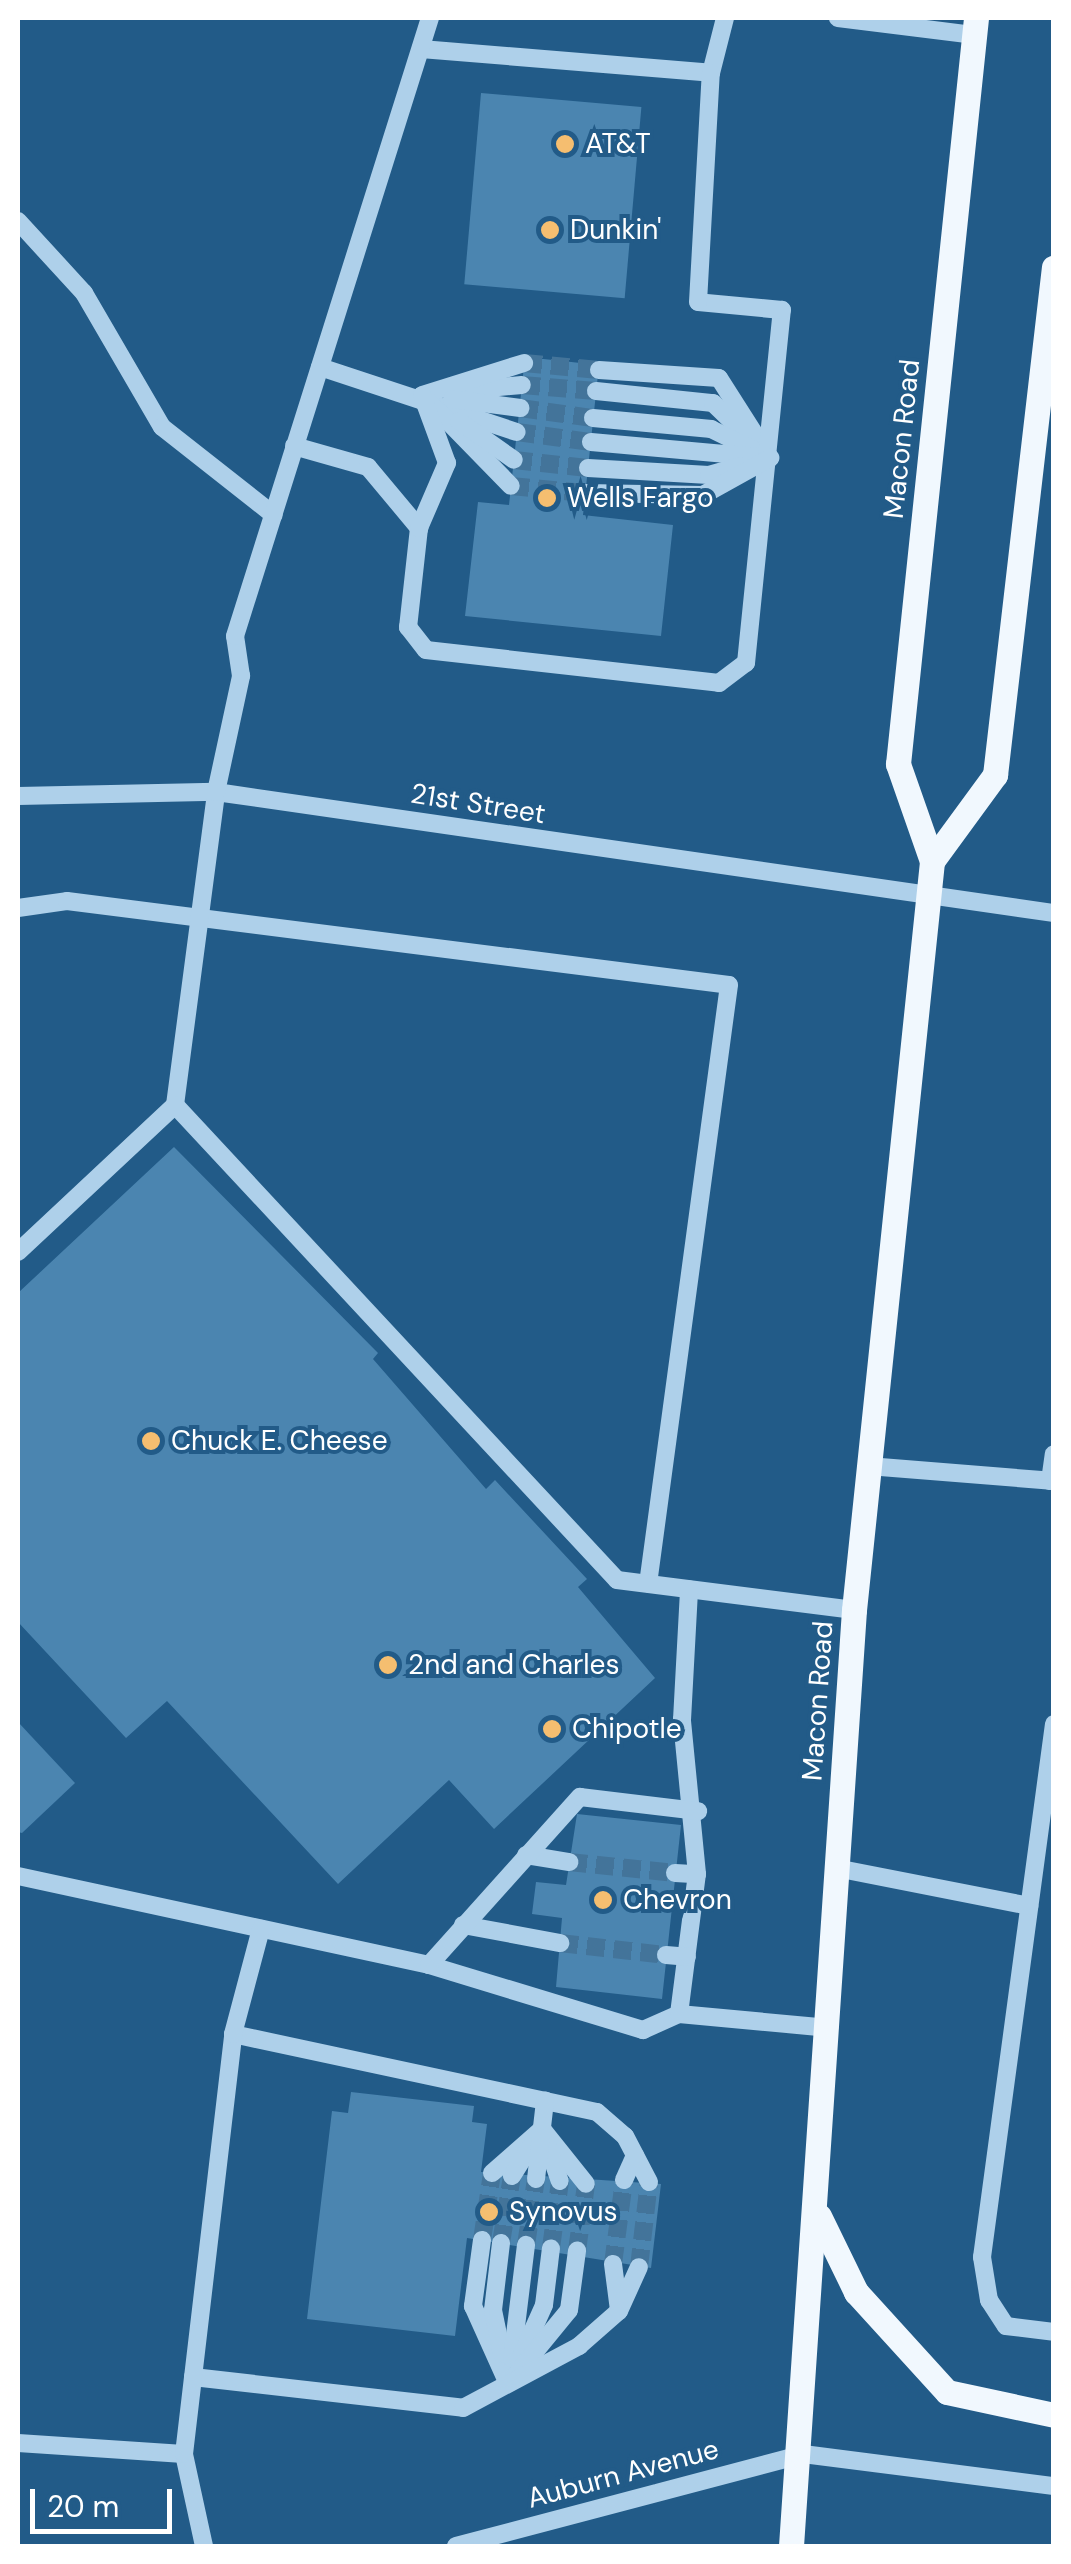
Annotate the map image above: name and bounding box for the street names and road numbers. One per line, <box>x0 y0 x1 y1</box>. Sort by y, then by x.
street label: Macon Road <box>877 358 927 520</box>
street label: 21st Street <box>408 777 548 831</box>
street label: Macon Road <box>796 1620 840 1782</box>
street label: Auburn Avenue <box>524 2432 722 2516</box>

